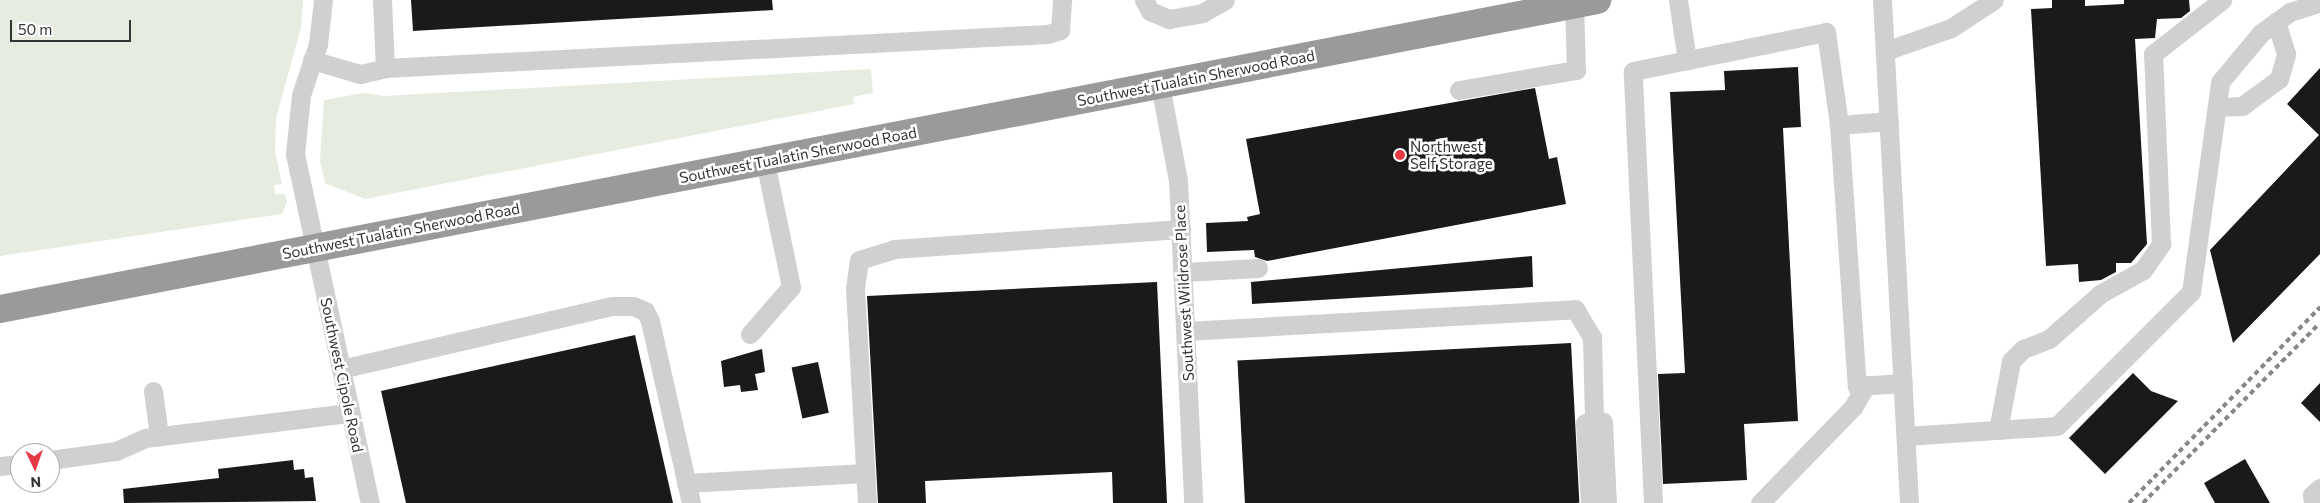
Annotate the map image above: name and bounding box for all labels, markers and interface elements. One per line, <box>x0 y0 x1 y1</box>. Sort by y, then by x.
scale bar <box>12 10 134 42</box>
text: 50 m <box>18 20 52 38</box>
street label: Southwest Tualatin Sherwood Road <box>1076 46 1316 110</box>
street label: Southwest Tualatin Sherwood Road <box>678 123 918 187</box>
place label: Northwest Self Storage <box>1410 137 1493 172</box>
marker: Northwest Self Storage <box>1394 149 1406 161</box>
street label: Southwest Tualatin Sherwood Road <box>281 199 521 263</box>
street label: Southwest Wildrose Place <box>1170 204 1198 382</box>
street label: Southwest Cipole Road <box>317 296 367 454</box>
north arrow <box>10 443 60 493</box>
text: N <box>30 474 41 491</box>

